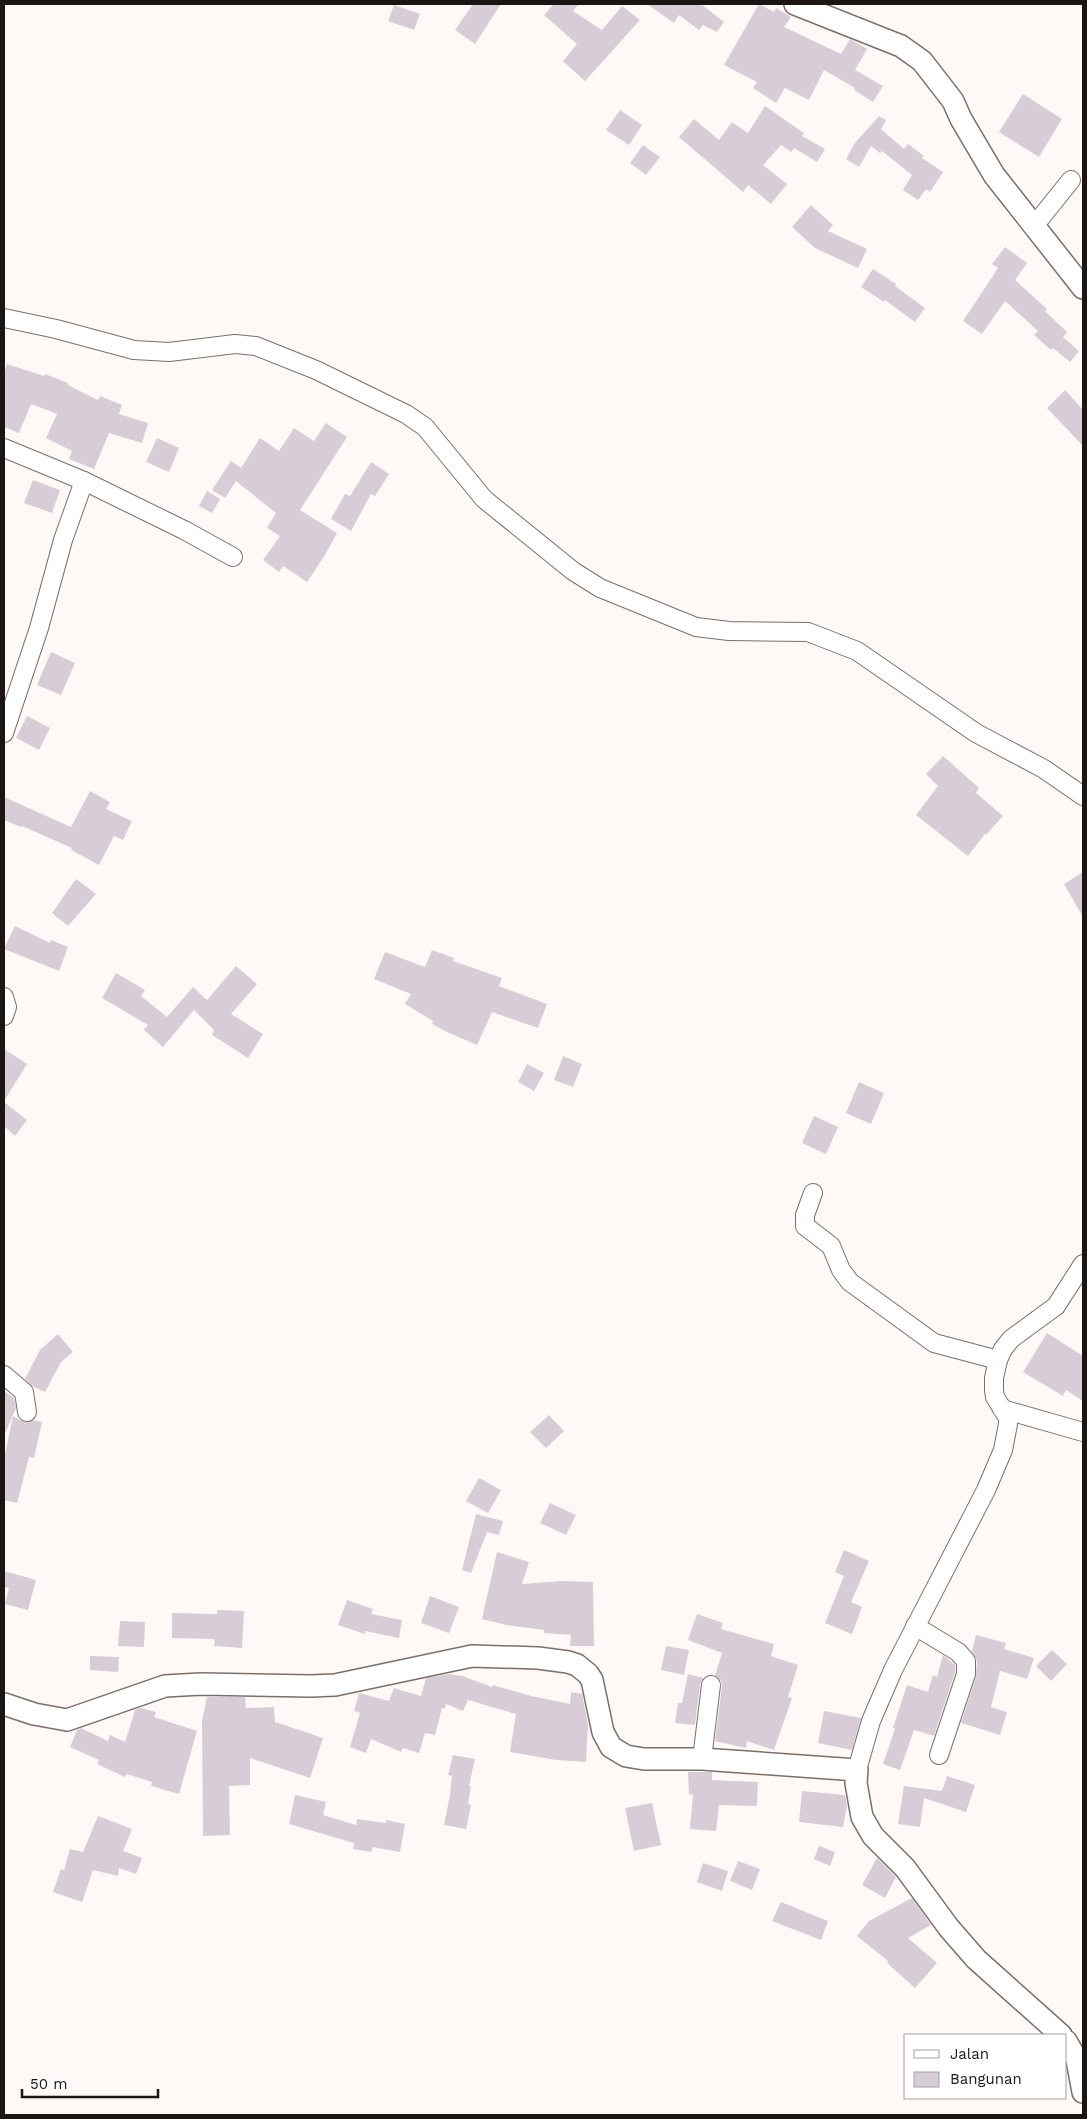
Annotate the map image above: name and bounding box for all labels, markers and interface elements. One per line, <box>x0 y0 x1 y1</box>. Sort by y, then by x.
legend <box>904 2034 1067 2099</box>
text: Jalan <box>950 2045 989 2063</box>
scale bar <box>22 2066 159 2098</box>
text: Bangunan <box>950 2070 1022 2088</box>
text: 50 m <box>30 2075 67 2093</box>

